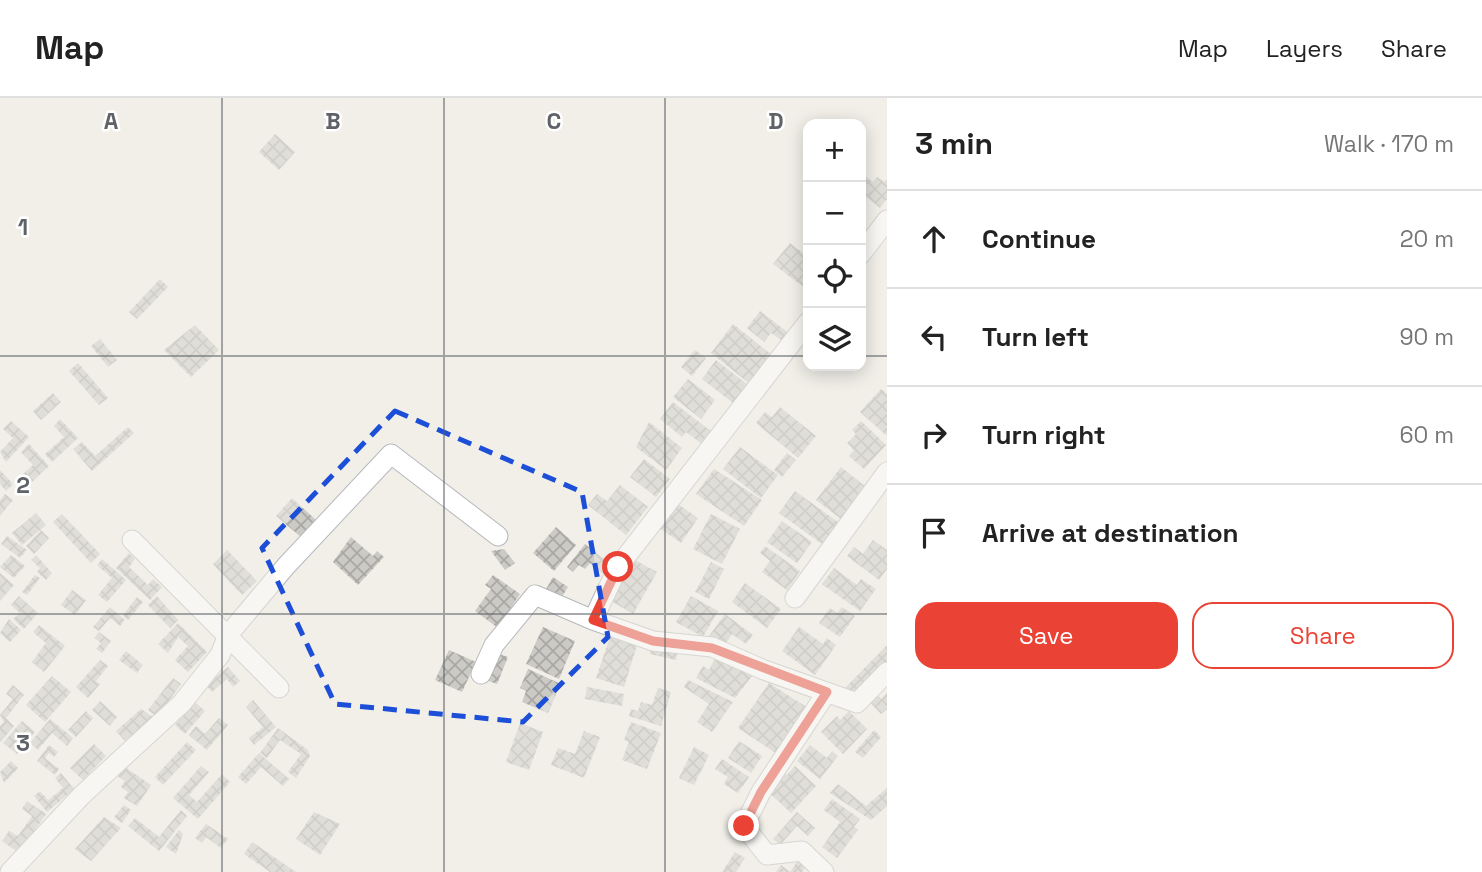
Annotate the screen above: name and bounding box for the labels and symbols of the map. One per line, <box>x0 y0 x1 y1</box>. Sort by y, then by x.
text: A <box>104 106 119 136</box>
text: B <box>325 106 341 136</box>
text: C <box>547 106 561 136</box>
text: D <box>768 106 784 136</box>
text: 1 <box>18 212 28 242</box>
text: 2 <box>16 470 30 500</box>
route start <box>602 551 633 582</box>
text: 3 <box>16 728 30 758</box>
route end <box>728 810 759 841</box>

